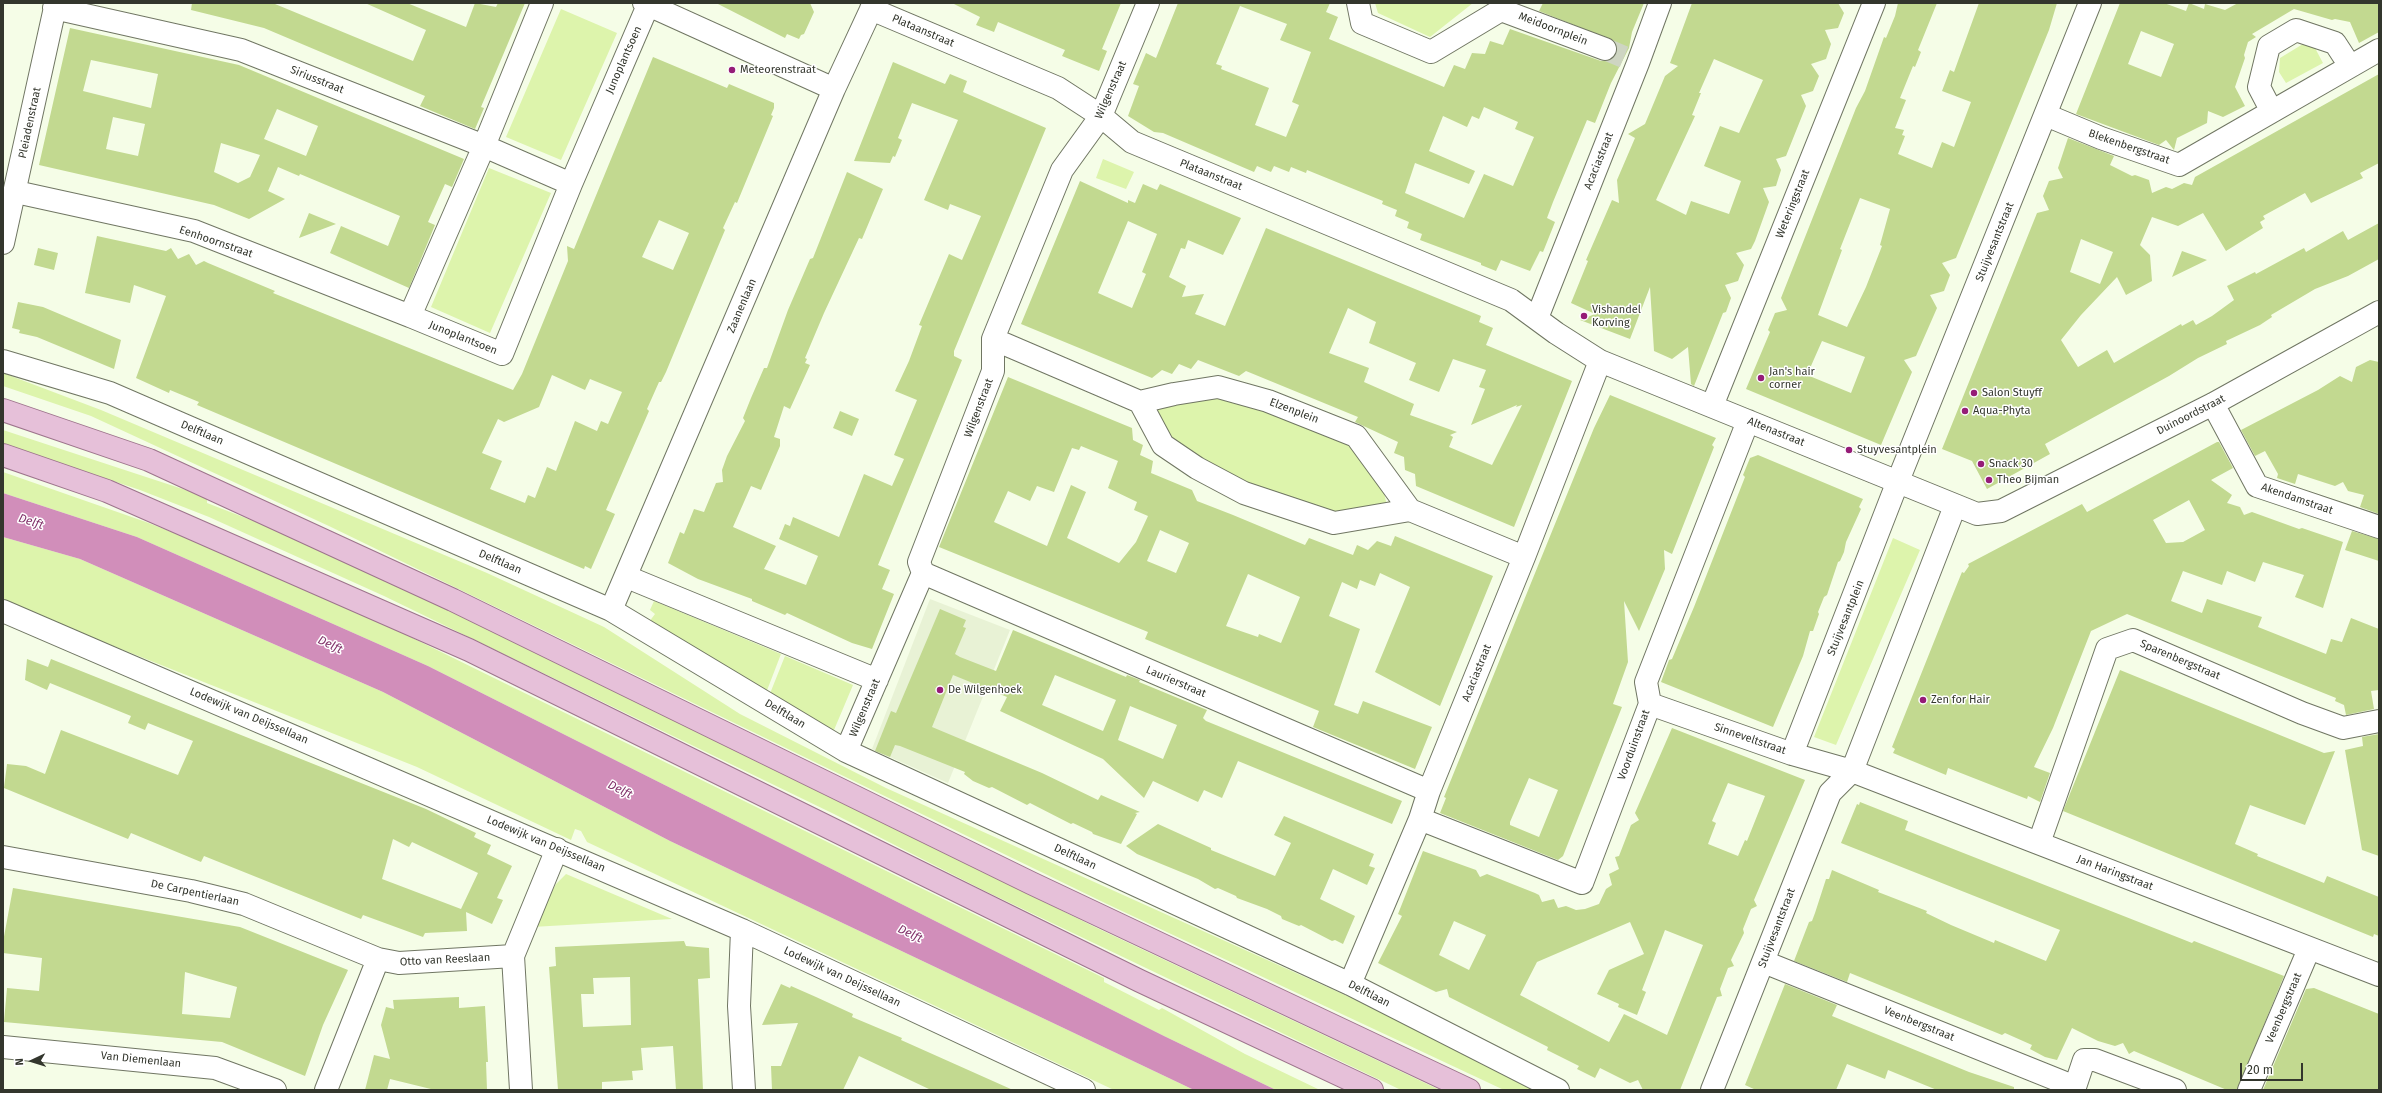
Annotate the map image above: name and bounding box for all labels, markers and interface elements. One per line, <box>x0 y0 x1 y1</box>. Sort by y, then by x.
street label: Meidoornplein <box>1517 10 1589 48</box>
street label: Plataanstraat <box>890 12 956 50</box>
street label: Junoplantsoen <box>603 24 645 96</box>
street label: Wilgenstraat <box>1092 59 1130 121</box>
street label: Siriusstraat <box>288 63 346 97</box>
place label: Meteorenstraat <box>740 63 816 77</box>
marker: Meteorenstraat <box>727 65 737 75</box>
street label: Pleiadenstraat <box>16 86 44 160</box>
street label: Blekenbergstraat <box>2087 127 2171 167</box>
street label: Acaciastraat <box>1582 130 1616 192</box>
street label: Plataanstraat <box>1178 156 1244 194</box>
street label: Weteringstraat <box>1773 168 1813 240</box>
street label: Stuijvesantstraat <box>1973 200 2017 284</box>
street label: Eenhoornstraat <box>177 223 255 261</box>
street label: Zaanenlaan <box>725 277 759 335</box>
place label: Vishandel Korving <box>1592 303 1641 329</box>
marker: Vishandel Korving <box>1579 311 1589 321</box>
street label: Junoplantsoen <box>427 318 499 358</box>
place label: Jan's hair corner <box>1769 365 1815 391</box>
marker: Jan's hair corner <box>1756 373 1766 383</box>
street label: Wilgenstraat <box>962 377 996 439</box>
place label: Salon Stuyff <box>1982 386 2042 400</box>
marker: Salon Stuyff <box>1969 388 1979 398</box>
street label: Duinoordstraat <box>2154 392 2228 438</box>
street label: Elzenplein <box>1268 396 1320 426</box>
place label: Aqua-Phyta <box>1973 404 2030 418</box>
marker: Aqua-Phyta <box>1960 406 1970 416</box>
street label: Altenastraat <box>1745 415 1807 449</box>
street label: Delftlaan <box>179 418 225 448</box>
place label: Stuyvesantplein <box>1857 443 1937 457</box>
marker: Stuyvesantplein <box>1844 445 1854 455</box>
place label: Snack 30 <box>1989 457 2033 471</box>
marker: Snack 30 <box>1976 459 1986 469</box>
place label: Theo Bijman <box>1997 473 2059 487</box>
marker: Theo Bijman <box>1984 475 1994 485</box>
street label: Akendamstraat <box>2259 481 2335 517</box>
water label: Delft <box>17 511 45 533</box>
street label: Delftlaan <box>477 547 523 577</box>
street label: Stuijvesantplein <box>1825 578 1867 658</box>
water label: Delft <box>315 633 345 657</box>
street label: Sparenbergstraat <box>2138 637 2222 683</box>
street label: Acaciastraat <box>1460 642 1494 704</box>
street label: Laurierstraat <box>1144 663 1208 701</box>
street label: Wilgenstraat <box>847 677 883 739</box>
place label: De Wilgenhoek <box>948 683 1022 697</box>
street label: Lodewijk van Deijssellaan <box>188 685 310 747</box>
marker: De Wilgenhoek <box>935 685 945 695</box>
place label: Zen for Hair <box>1931 693 1990 707</box>
marker: Zen for Hair <box>1918 695 1928 705</box>
street label: Delftlaan <box>762 697 808 731</box>
street label: Voorduinstraat <box>1615 708 1653 782</box>
street label: Sinneveltstraat <box>1712 720 1788 758</box>
water label: Delft <box>605 778 635 802</box>
street label: Lodewijk van Deijssellaan <box>485 813 607 875</box>
street label: Delftlaan <box>1052 841 1098 873</box>
street label: Jan Haringstraat <box>2075 852 2155 894</box>
street label: De Carpentierlaan <box>150 877 240 909</box>
street label: Stuijvesantstraat <box>1756 886 1798 970</box>
water label: Delft <box>895 922 925 946</box>
street label: Lodewijk van Deijssellaan <box>781 944 903 1010</box>
street label: Otto van Reeslaan <box>399 951 491 969</box>
street label: Veenbergstraat <box>2263 971 2305 1045</box>
street label: Delftlaan <box>1346 978 1392 1010</box>
street label: Veenbergstraat <box>1882 1004 1956 1044</box>
north arrow <box>12 1041 52 1081</box>
street label: Van Diemenlaan <box>100 1049 182 1071</box>
scale bar <box>2242 1055 2305 1081</box>
text: N <box>13 1058 26 1066</box>
text: 20 m <box>2247 1063 2273 1077</box>

